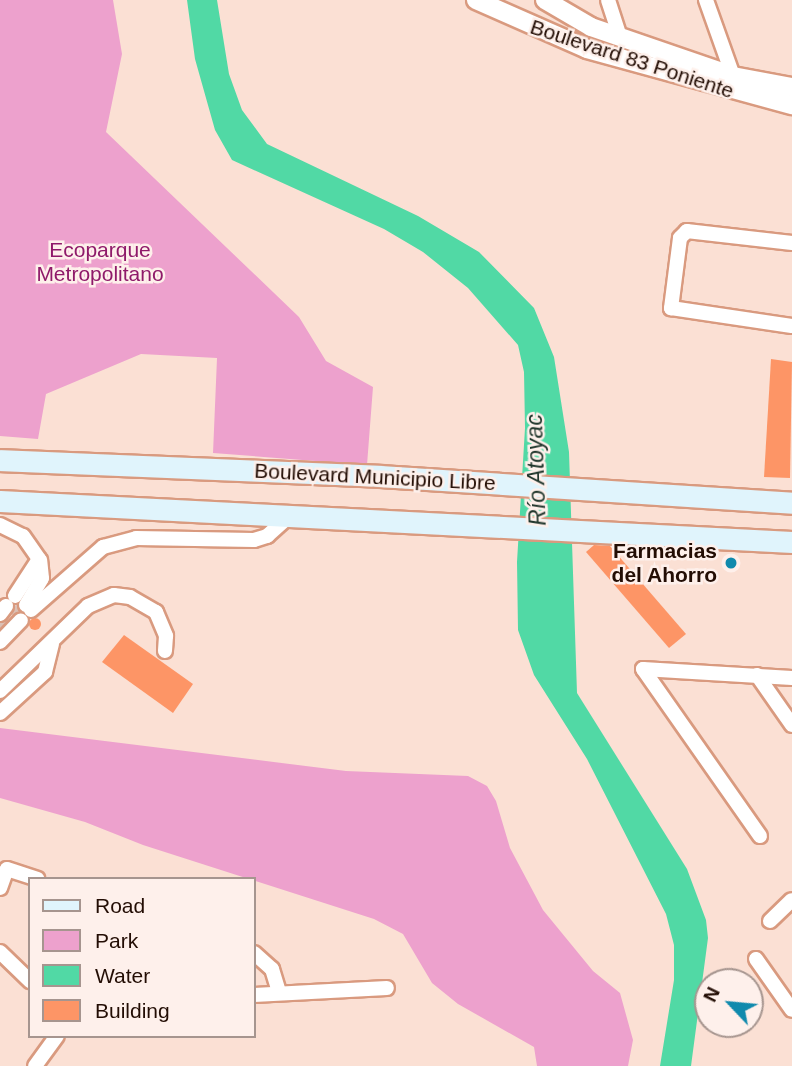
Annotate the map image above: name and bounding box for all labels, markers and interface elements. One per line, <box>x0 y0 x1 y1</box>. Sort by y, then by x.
street label: Boulevard 83 Poniente <box>527 14 737 104</box>
park label: Ecoparque Metropolitano <box>36 237 164 287</box>
water label: Río Atoyac <box>520 413 552 527</box>
street label: Boulevard Municipio Libre <box>254 458 496 496</box>
place label: Farmacias del Ahorro <box>611 538 717 588</box>
marker: Farmacias del Ahorro <box>723 555 739 571</box>
legend <box>28 877 256 1038</box>
text: Road <box>95 894 145 917</box>
text: Park <box>95 929 138 952</box>
text: Water <box>95 964 150 987</box>
north arrow <box>694 968 764 1038</box>
text: N <box>699 984 724 1005</box>
text: Building <box>95 999 170 1022</box>

